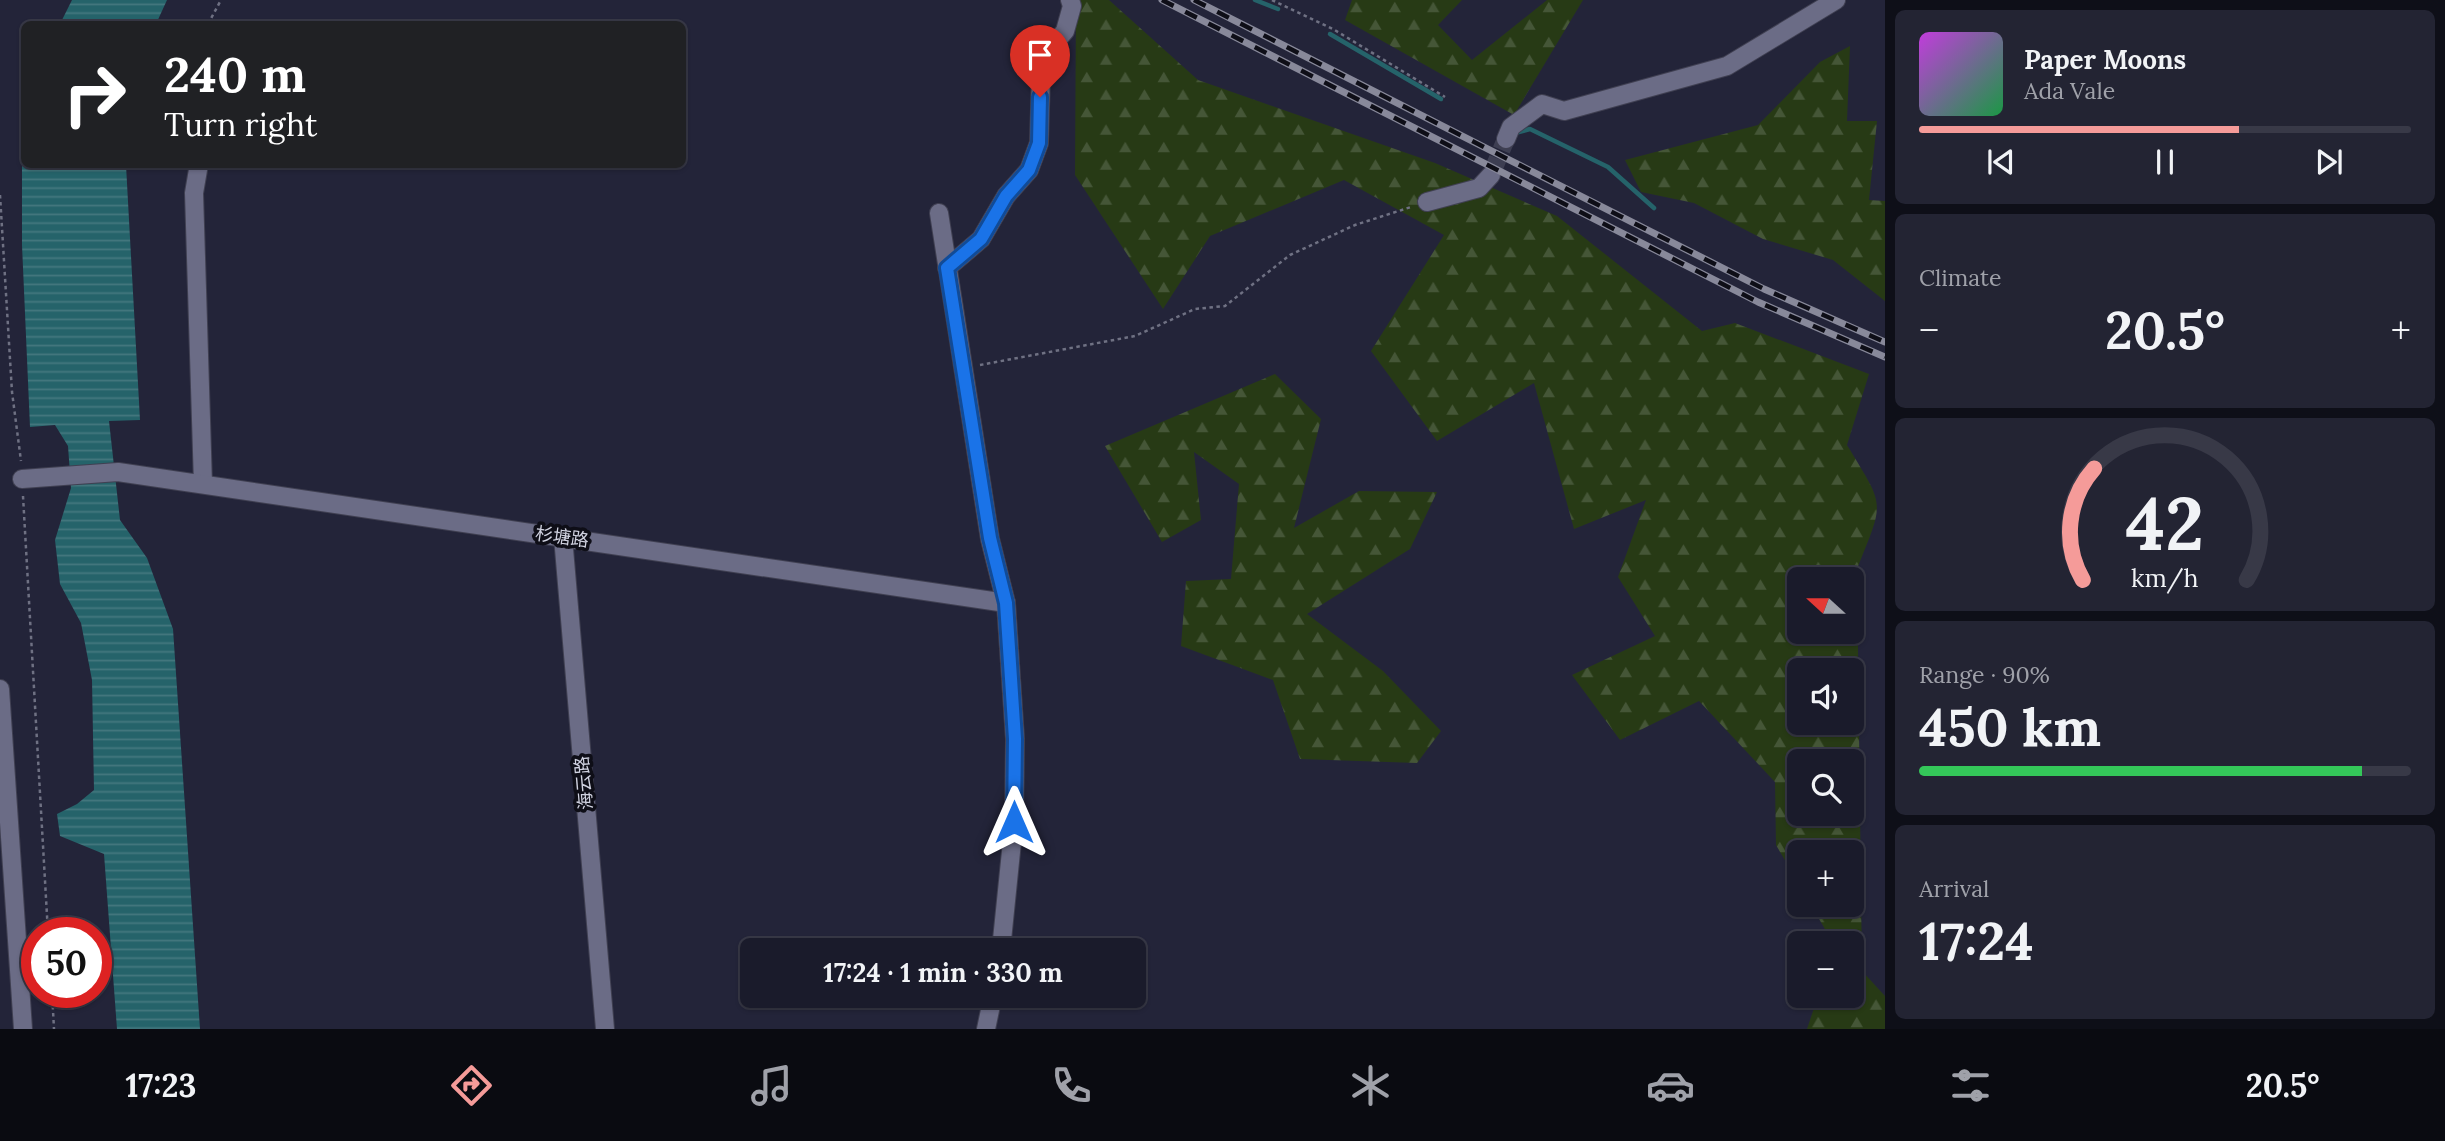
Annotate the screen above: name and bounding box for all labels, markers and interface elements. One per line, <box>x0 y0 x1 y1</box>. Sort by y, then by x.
pin <box>1010 25 1070 97</box>
icon: arrive <box>1021 36 1059 74</box>
text: 240 m <box>164 43 306 105</box>
text: Paper Moons <box>2024 43 2186 76</box>
icon: right <box>49 49 140 140</box>
text: Ada Vale <box>2024 76 2115 105</box>
text: Turn right <box>164 104 317 145</box>
icon: previous <box>1982 143 2020 181</box>
icon: pause <box>2146 143 2184 181</box>
icon: next <box>2310 143 2348 181</box>
text: Climate <box>1919 263 2001 292</box>
text: 20.5° <box>2105 297 2225 363</box>
text: − <box>1919 306 1939 354</box>
text: + <box>2391 306 2411 354</box>
text: 42 <box>2126 478 2204 571</box>
street label: 杉塘路 <box>534 521 590 552</box>
text: km/h <box>2131 562 2199 594</box>
north arrow <box>1787 567 1864 644</box>
map controls <box>1787 567 1864 1008</box>
button: sound <box>1787 658 1864 735</box>
text: Range · 90% <box>1919 660 2050 689</box>
text: 450 km <box>1919 694 2101 760</box>
button: search <box>1787 749 1864 826</box>
street label: 海云路 <box>570 755 597 811</box>
position arrow <box>977 785 1051 859</box>
button: + <box>1787 840 1864 917</box>
text: Arrival <box>1919 874 1989 903</box>
text: 17:24 <box>1919 908 2034 974</box>
speed limit sign: 50 <box>21 917 112 1008</box>
button: − <box>1787 931 1864 1008</box>
text: 17:24 · 1 min · 330 m <box>823 956 1063 989</box>
icon: directions <box>447 1061 496 1110</box>
icon: music <box>747 1061 796 1110</box>
icon: phone <box>1047 1061 1096 1110</box>
icon: climate <box>1346 1061 1395 1110</box>
icon: car <box>1646 1061 1695 1110</box>
icon: filters <box>1946 1061 1995 1110</box>
text: 17:23 <box>125 1065 196 1106</box>
text: 20.5° <box>2246 1065 2320 1106</box>

